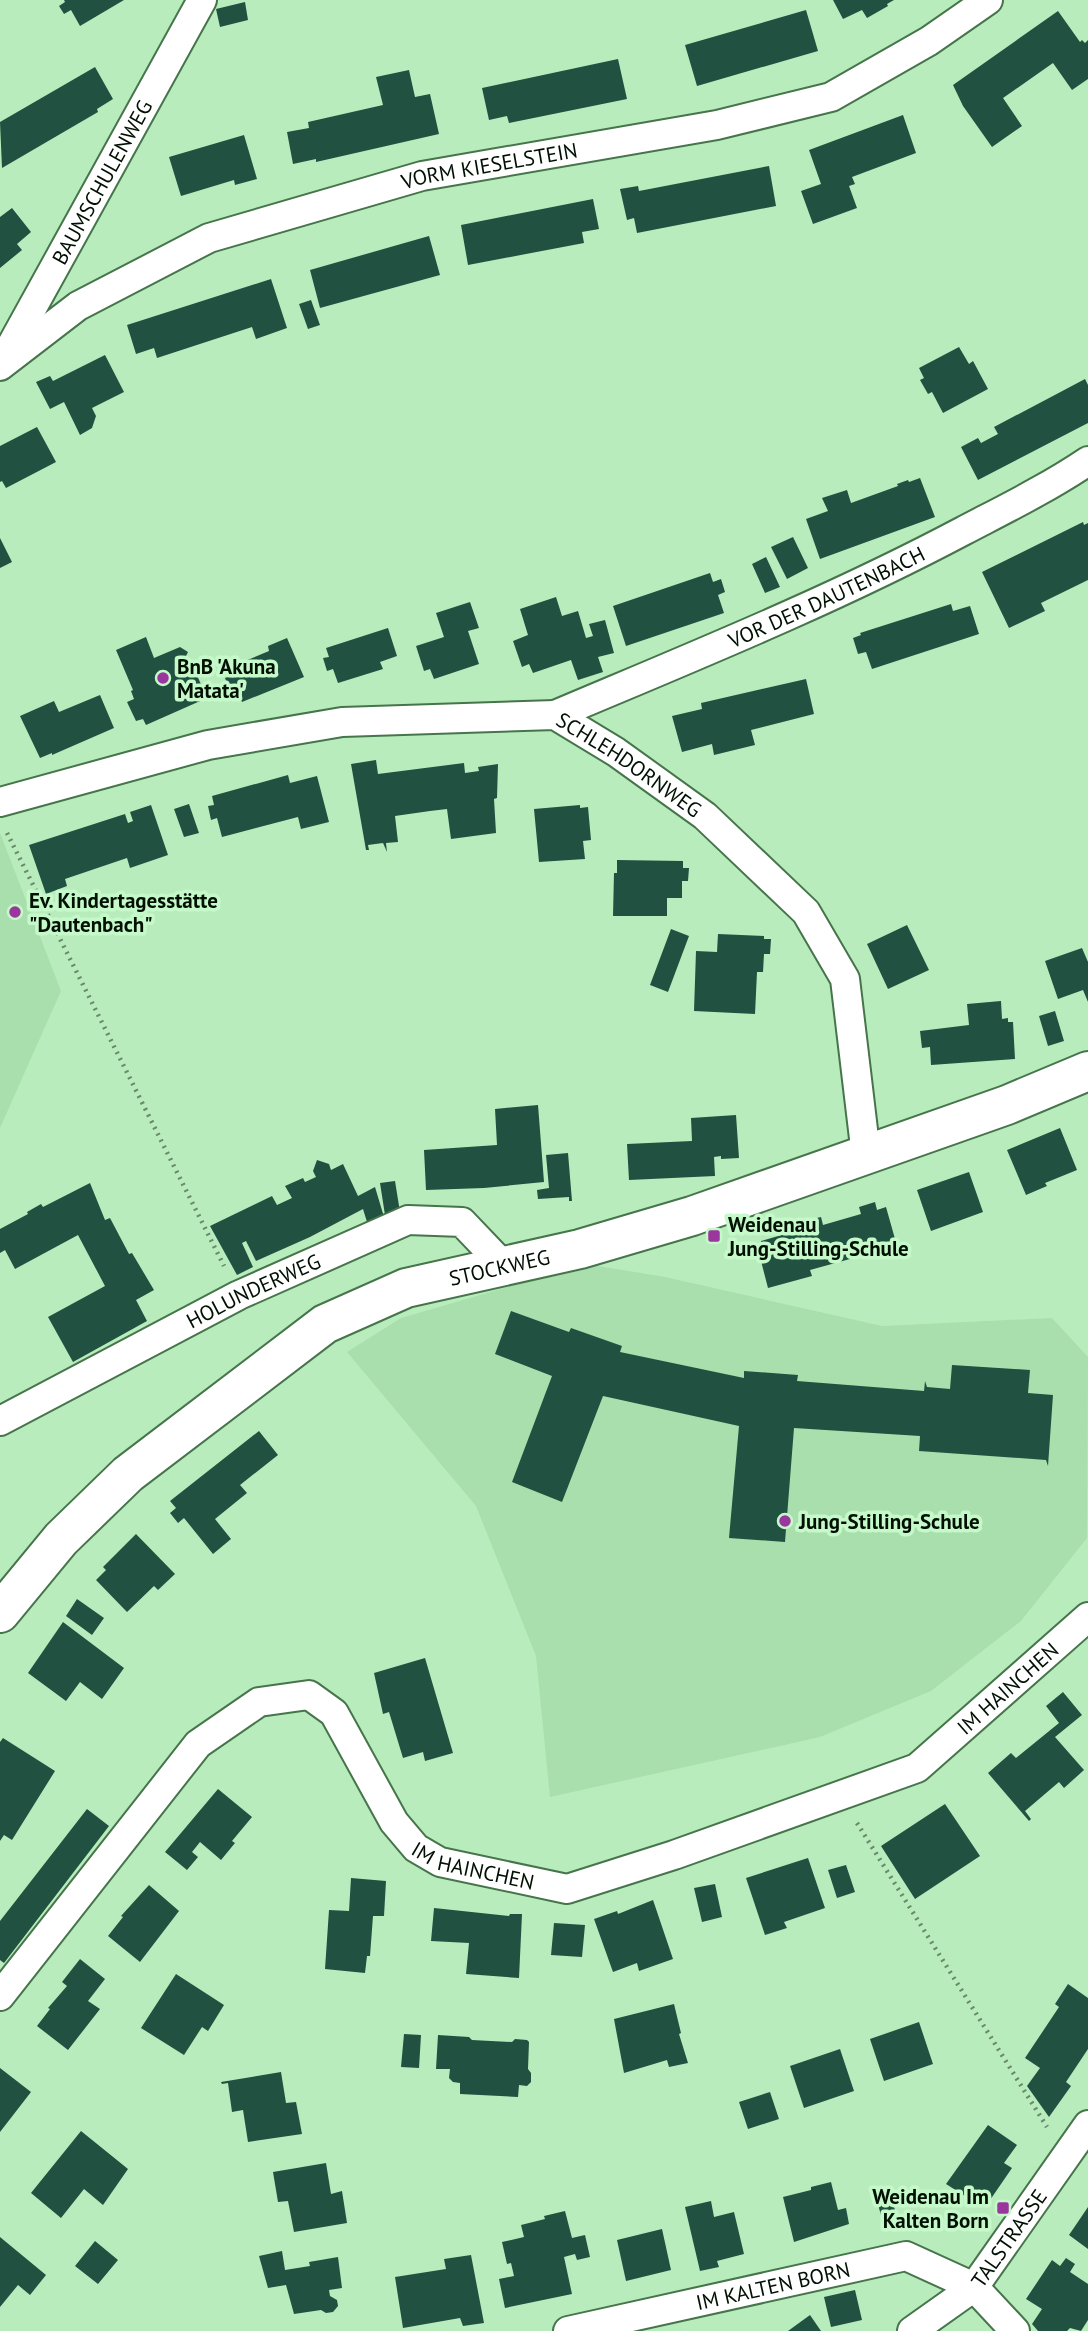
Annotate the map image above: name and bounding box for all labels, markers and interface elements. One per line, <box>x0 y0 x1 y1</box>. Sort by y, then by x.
street label: BAUMSCHULENWEG <box>45 95 158 269</box>
street label: VORM KIESELSTEIN <box>397 136 579 195</box>
street label: VOR DER DAUTENBACH <box>723 540 929 654</box>
place label: BnB 'Akuna Matata' <box>177 653 276 704</box>
marker: BnB 'Akuna Matata' <box>155 670 171 686</box>
street label: SCHLEHDORNWEG <box>552 706 707 823</box>
place label: Ev. Kindertagesstätte "Dautenbach" <box>29 887 218 938</box>
marker: Ev. Kindertagesstätte "Dautenbach" <box>7 904 23 920</box>
place label: Weidenau Jung-Stilling-Schule <box>727 1211 909 1262</box>
marker: Weidenau Jung-Stilling-Schule <box>706 1228 722 1244</box>
street label: STOCKWEG <box>446 1243 552 1291</box>
street label: HOLUNDERWEG <box>182 1247 324 1334</box>
place label: Jung-Stilling-Schule <box>798 1508 980 1535</box>
marker: Jung-Stilling-Schule <box>777 1513 793 1529</box>
street label: IM HAINCHEN <box>951 1636 1064 1740</box>
street label: IM HAINCHEN <box>407 1835 537 1895</box>
place label: Weidenau Im Kalten Born <box>872 2183 989 2234</box>
street label: TALSTRASSE <box>965 2184 1052 2292</box>
marker: Weidenau Im Kalten Born <box>995 2200 1011 2216</box>
street label: IM KALTEN BORN <box>693 2255 853 2316</box>

